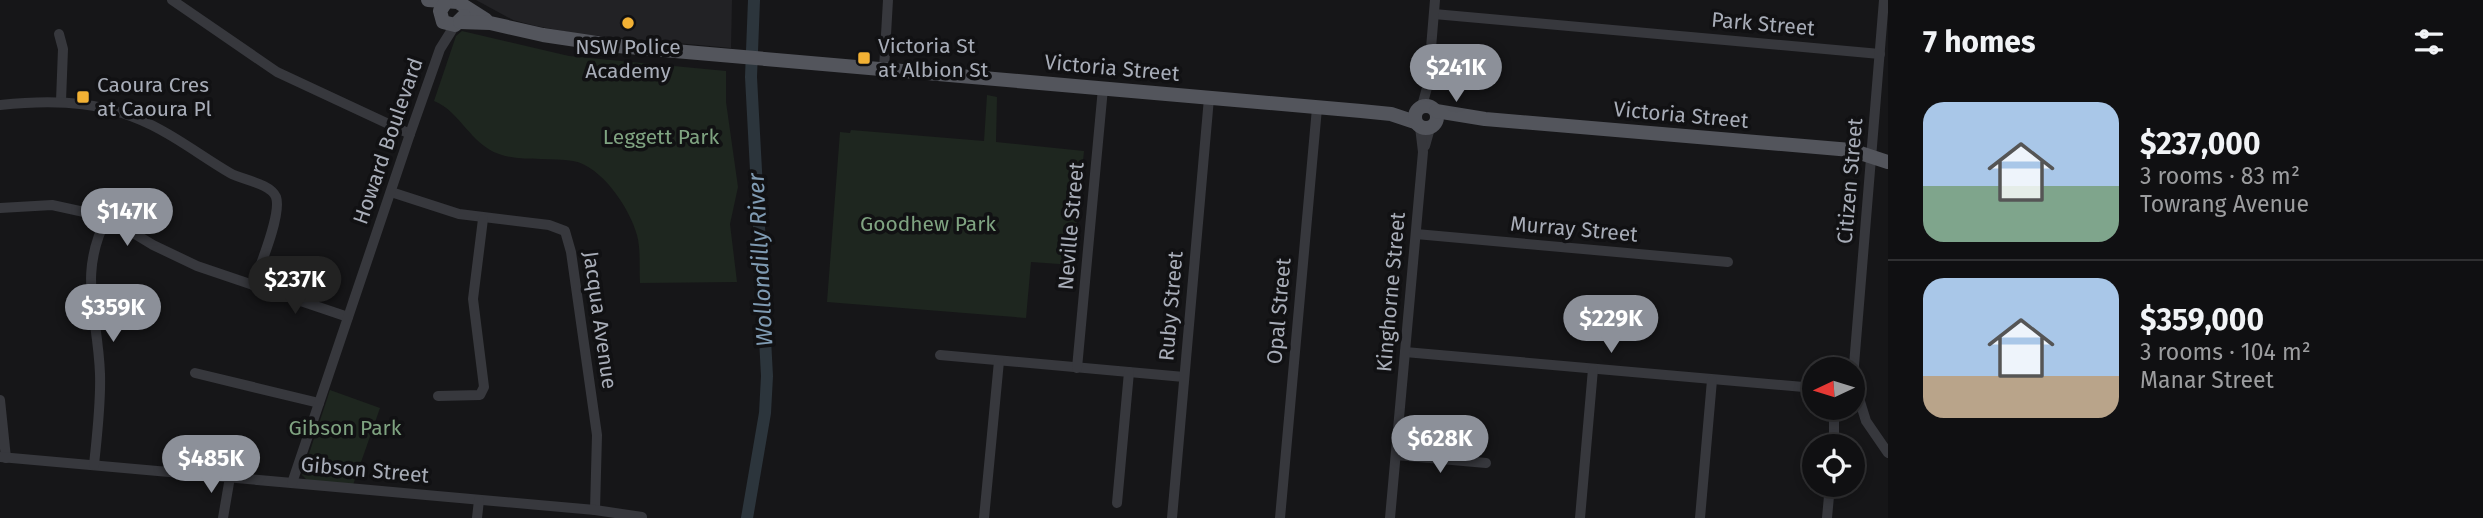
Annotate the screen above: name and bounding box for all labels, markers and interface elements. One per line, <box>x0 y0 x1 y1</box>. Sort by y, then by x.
street label: Park Street <box>1710 7 1816 42</box>
marker: NSW Police Academy <box>620 15 636 31</box>
icon: filters <box>2410 23 2448 61</box>
text: 7 homes <box>1923 24 2035 60</box>
place label: Victoria St at Albion St <box>878 33 989 83</box>
place label: NSW Police Academy <box>575 34 681 84</box>
pin: $241K <box>1407 44 1505 104</box>
street label: Victoria Street <box>1044 49 1181 87</box>
marker: Victoria St at Albion St <box>856 50 872 66</box>
text: $241K <box>1426 53 1486 81</box>
street label: Howard Boulevard <box>347 54 429 228</box>
place label: Caoura Cres at Caoura Pl <box>97 72 212 122</box>
marker: Caoura Cres at Caoura Pl <box>75 89 91 105</box>
street label: Victoria Street <box>1613 96 1750 134</box>
street label: Citizen Street <box>1832 116 1868 245</box>
park label: Leggett Park <box>603 124 719 150</box>
text: $237,000 <box>2140 126 2260 162</box>
icon: home <box>1979 130 2063 214</box>
street label: Neville Street <box>1052 161 1090 291</box>
text: 3 rooms · 83 m² <box>2140 162 2300 190</box>
water label: Wollondilly River <box>741 171 779 347</box>
pin: $147K <box>78 188 176 248</box>
text: Towrang Avenue <box>2140 190 2309 218</box>
text: $147K <box>97 197 157 225</box>
street label: Murray Street <box>1509 210 1639 248</box>
park label: Goodhew Park <box>860 211 996 237</box>
street label: Kinghorne Street <box>1371 211 1411 373</box>
street label: Jacqua Avenue <box>577 249 623 391</box>
street label: Ruby Street <box>1153 250 1189 362</box>
pin: $237K <box>246 256 344 316</box>
street label: Opal Street <box>1261 256 1297 365</box>
text: $237K <box>264 265 326 293</box>
pin: $359K <box>64 284 162 344</box>
text: $359K <box>81 293 145 321</box>
pin: $229K <box>1562 296 1660 355</box>
text: $359,000 <box>2140 302 2264 338</box>
text: $229K <box>1579 304 1643 332</box>
icon: home <box>1979 306 2063 390</box>
text: 3 rooms · 104 m² <box>2140 338 2311 366</box>
north arrow <box>1802 357 1866 420</box>
map controls <box>1802 357 1865 497</box>
text: Manar Street <box>2140 366 2274 394</box>
park label: Gibson Park <box>289 415 402 441</box>
pin: $628K <box>1391 416 1489 475</box>
text: $628K <box>1407 424 1473 452</box>
button: locate <box>1802 434 1865 497</box>
pin: $485K <box>162 435 260 495</box>
text: $485K <box>178 444 244 472</box>
street label: Gibson Street <box>300 451 431 489</box>

